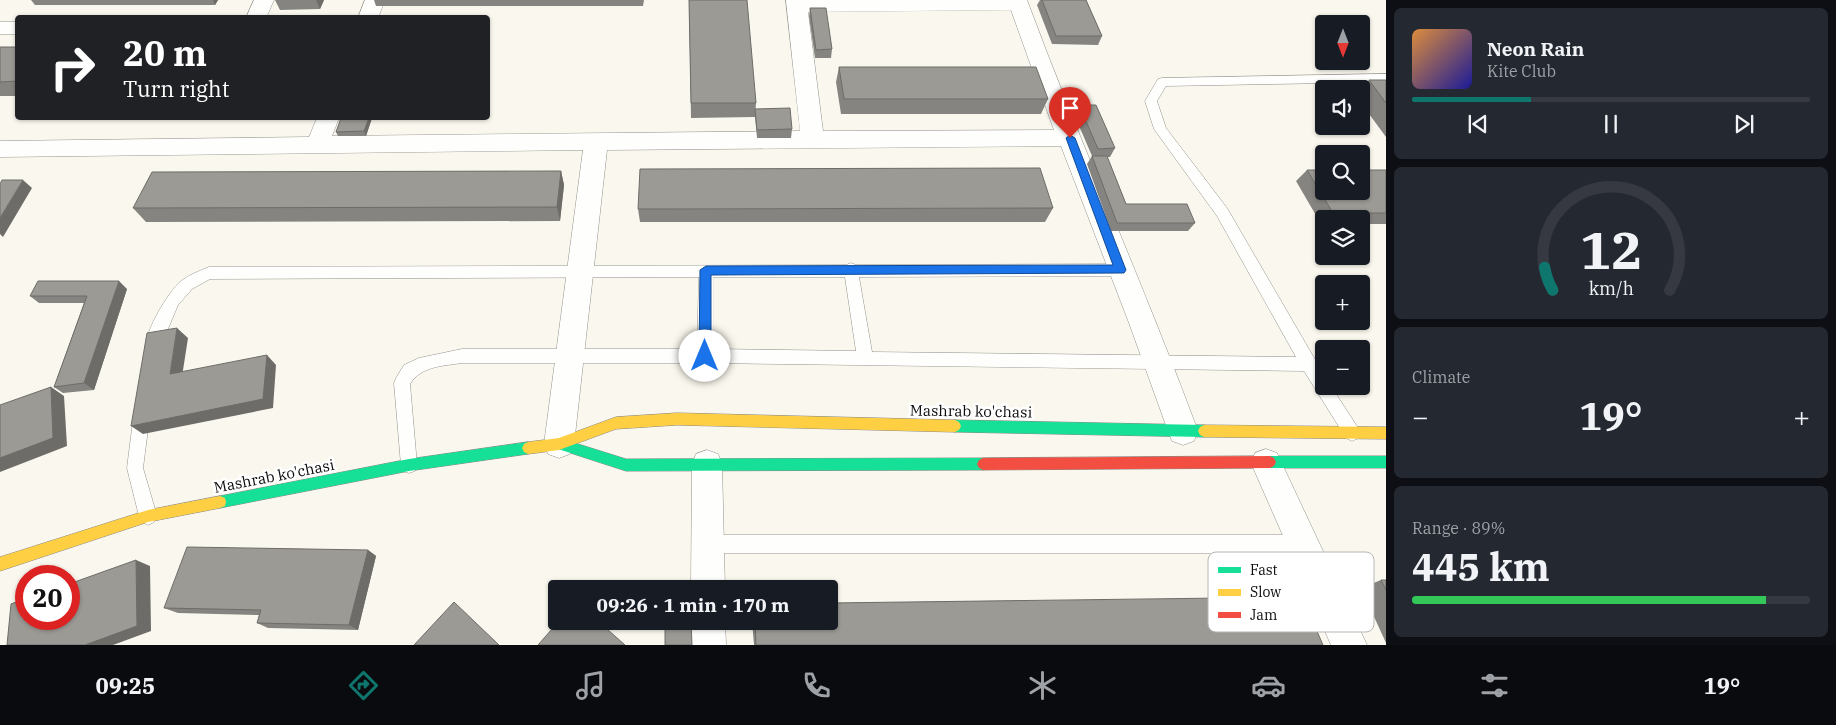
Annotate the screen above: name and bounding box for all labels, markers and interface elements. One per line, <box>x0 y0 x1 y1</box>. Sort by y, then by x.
north arrow <box>1315 15 1370 70</box>
map controls <box>1315 15 1370 395</box>
text: 20 m <box>123 30 207 76</box>
icon: right <box>40 35 105 100</box>
text: Neon Rain <box>1487 37 1584 61</box>
text: Kite Club <box>1487 61 1556 81</box>
text: Turn right <box>123 74 230 103</box>
button: sound <box>1315 80 1370 135</box>
pin <box>1049 87 1091 138</box>
icon: arrive <box>1056 94 1084 122</box>
icon: previous <box>1464 110 1492 138</box>
icon: pause <box>1597 110 1625 138</box>
icon: next <box>1730 110 1758 138</box>
button: search <box>1315 145 1370 200</box>
button: layers <box>1315 210 1370 265</box>
text: 12 <box>1580 216 1642 283</box>
button: + <box>1315 275 1370 330</box>
text: km/h <box>1588 277 1634 300</box>
position arrow <box>678 329 730 381</box>
button: − <box>1315 340 1370 395</box>
text: Climate <box>1412 367 1470 387</box>
text: 19° <box>1579 391 1643 440</box>
text: − <box>1412 398 1429 435</box>
text: + <box>1793 398 1810 435</box>
street label: Mashrab ko'chasi <box>910 400 1033 422</box>
street label: Mashrab ko'chasi <box>212 455 336 497</box>
text: Range · 89% <box>1412 518 1505 538</box>
text: 445 km <box>1412 542 1550 591</box>
legend <box>1208 552 1374 632</box>
text: Fast <box>1250 561 1278 579</box>
speed limit sign: 20 <box>15 565 80 630</box>
text: Slow <box>1250 583 1281 601</box>
text: 09:26 · 1 min · 170 m <box>597 593 789 617</box>
text: Jam <box>1250 606 1277 624</box>
icon: directions <box>346 668 381 703</box>
icon: music <box>573 668 608 703</box>
icon: phone <box>799 668 834 703</box>
icon: climate <box>1025 668 1060 703</box>
icon: car <box>1251 668 1286 703</box>
icon: filters <box>1477 668 1512 703</box>
text: 09:25 <box>96 671 155 700</box>
text: 19° <box>1704 671 1740 700</box>

